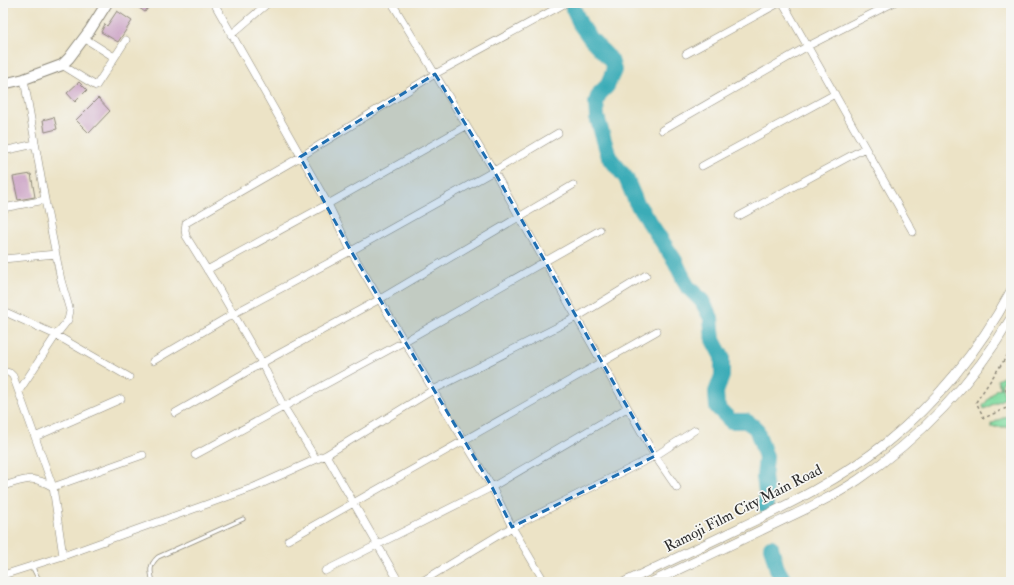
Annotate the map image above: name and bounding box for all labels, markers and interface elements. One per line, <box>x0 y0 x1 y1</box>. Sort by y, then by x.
street label: Ramoji Film City Main Road <box>661 460 826 557</box>

